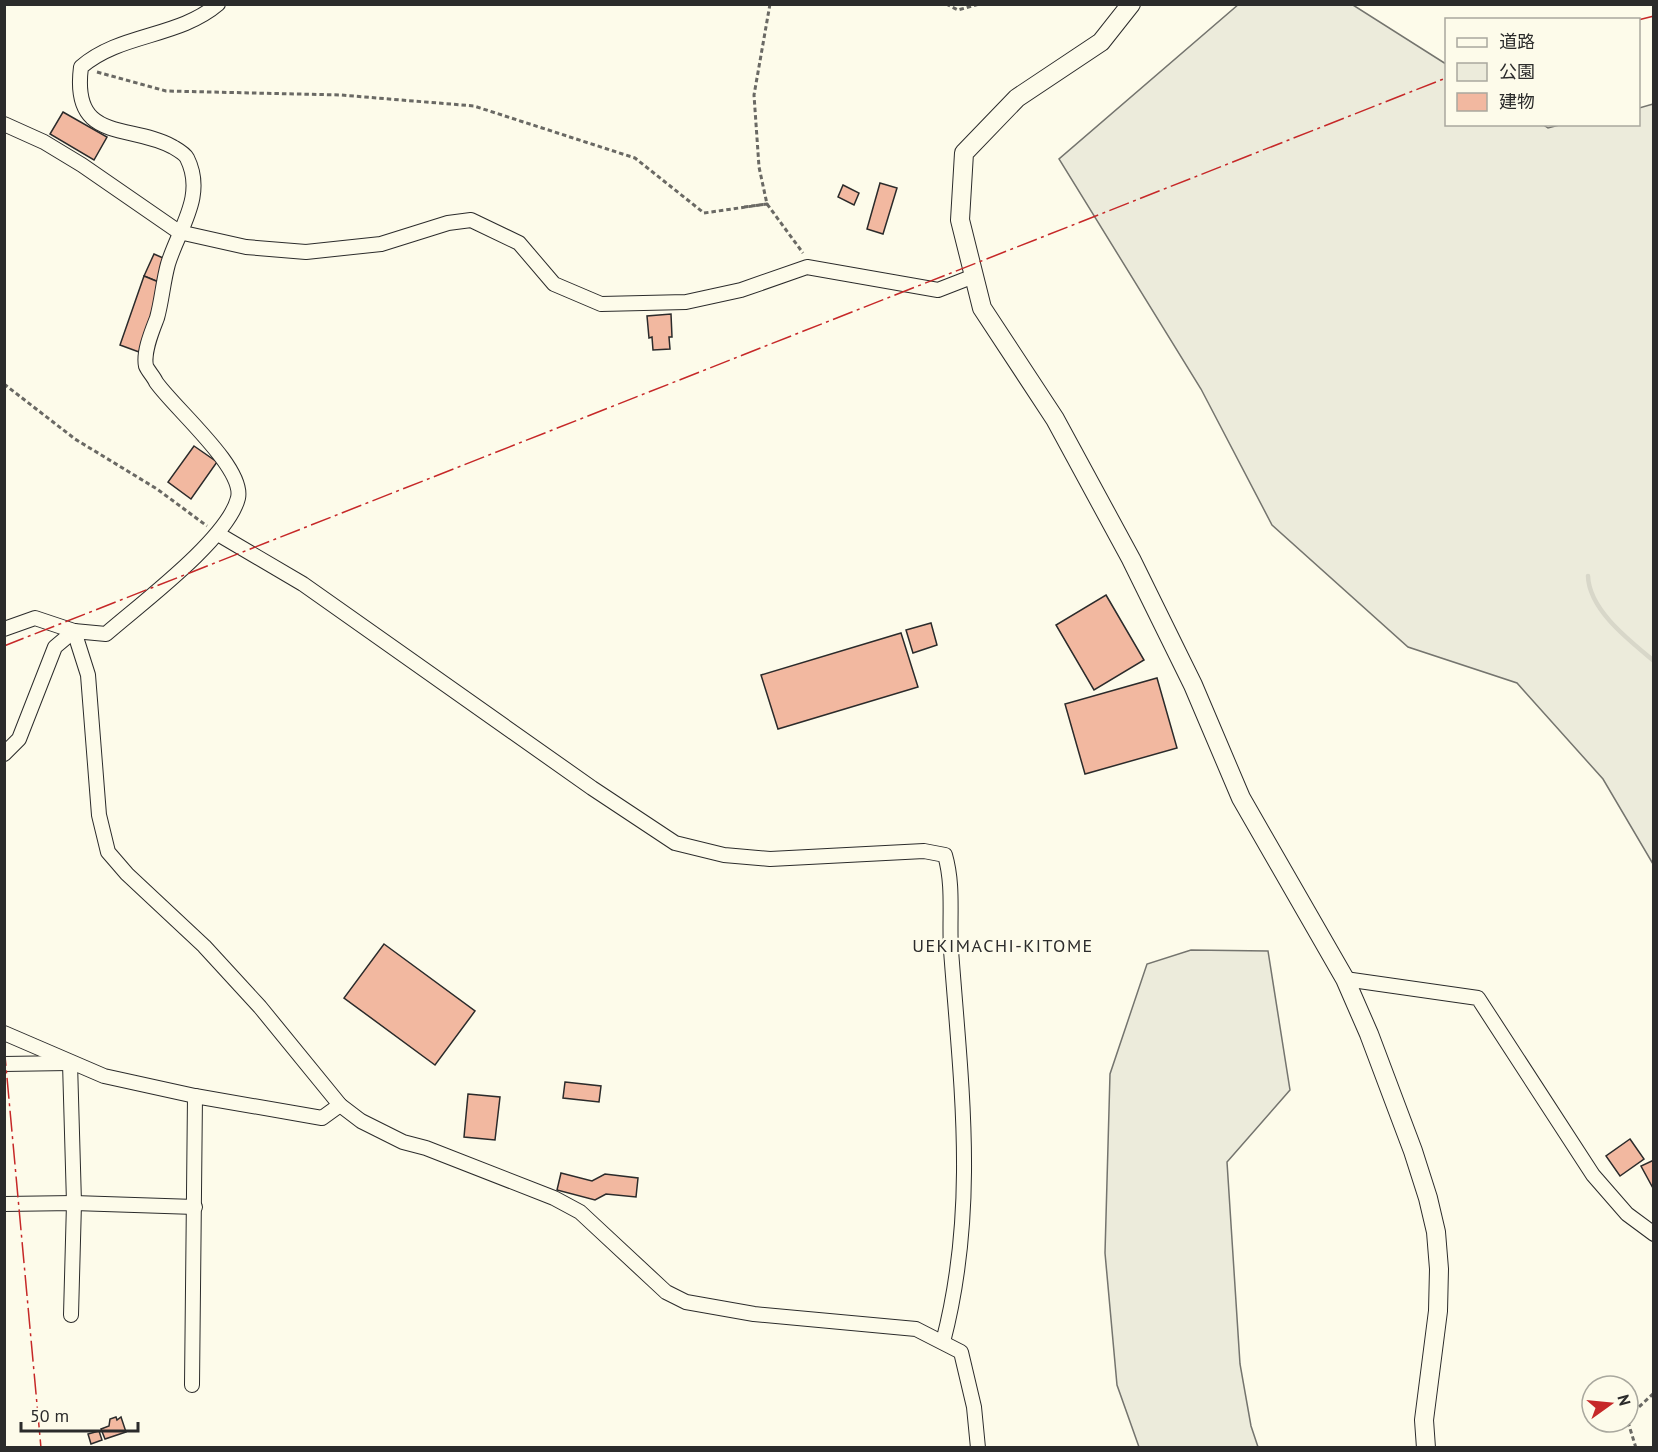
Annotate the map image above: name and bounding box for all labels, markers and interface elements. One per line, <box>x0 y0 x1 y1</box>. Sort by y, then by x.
legend <box>1445 18 1640 126</box>
text: 道路 <box>1499 30 1535 53</box>
text: 公園 <box>1499 60 1535 83</box>
text: 建物 <box>1499 90 1535 113</box>
district label: UEKIMACHI-KITOME <box>912 934 1094 957</box>
north arrow <box>1580 1374 1640 1434</box>
text: N <box>1613 1392 1636 1408</box>
scale bar <box>21 1395 138 1433</box>
text: 50 m <box>30 1404 69 1427</box>

